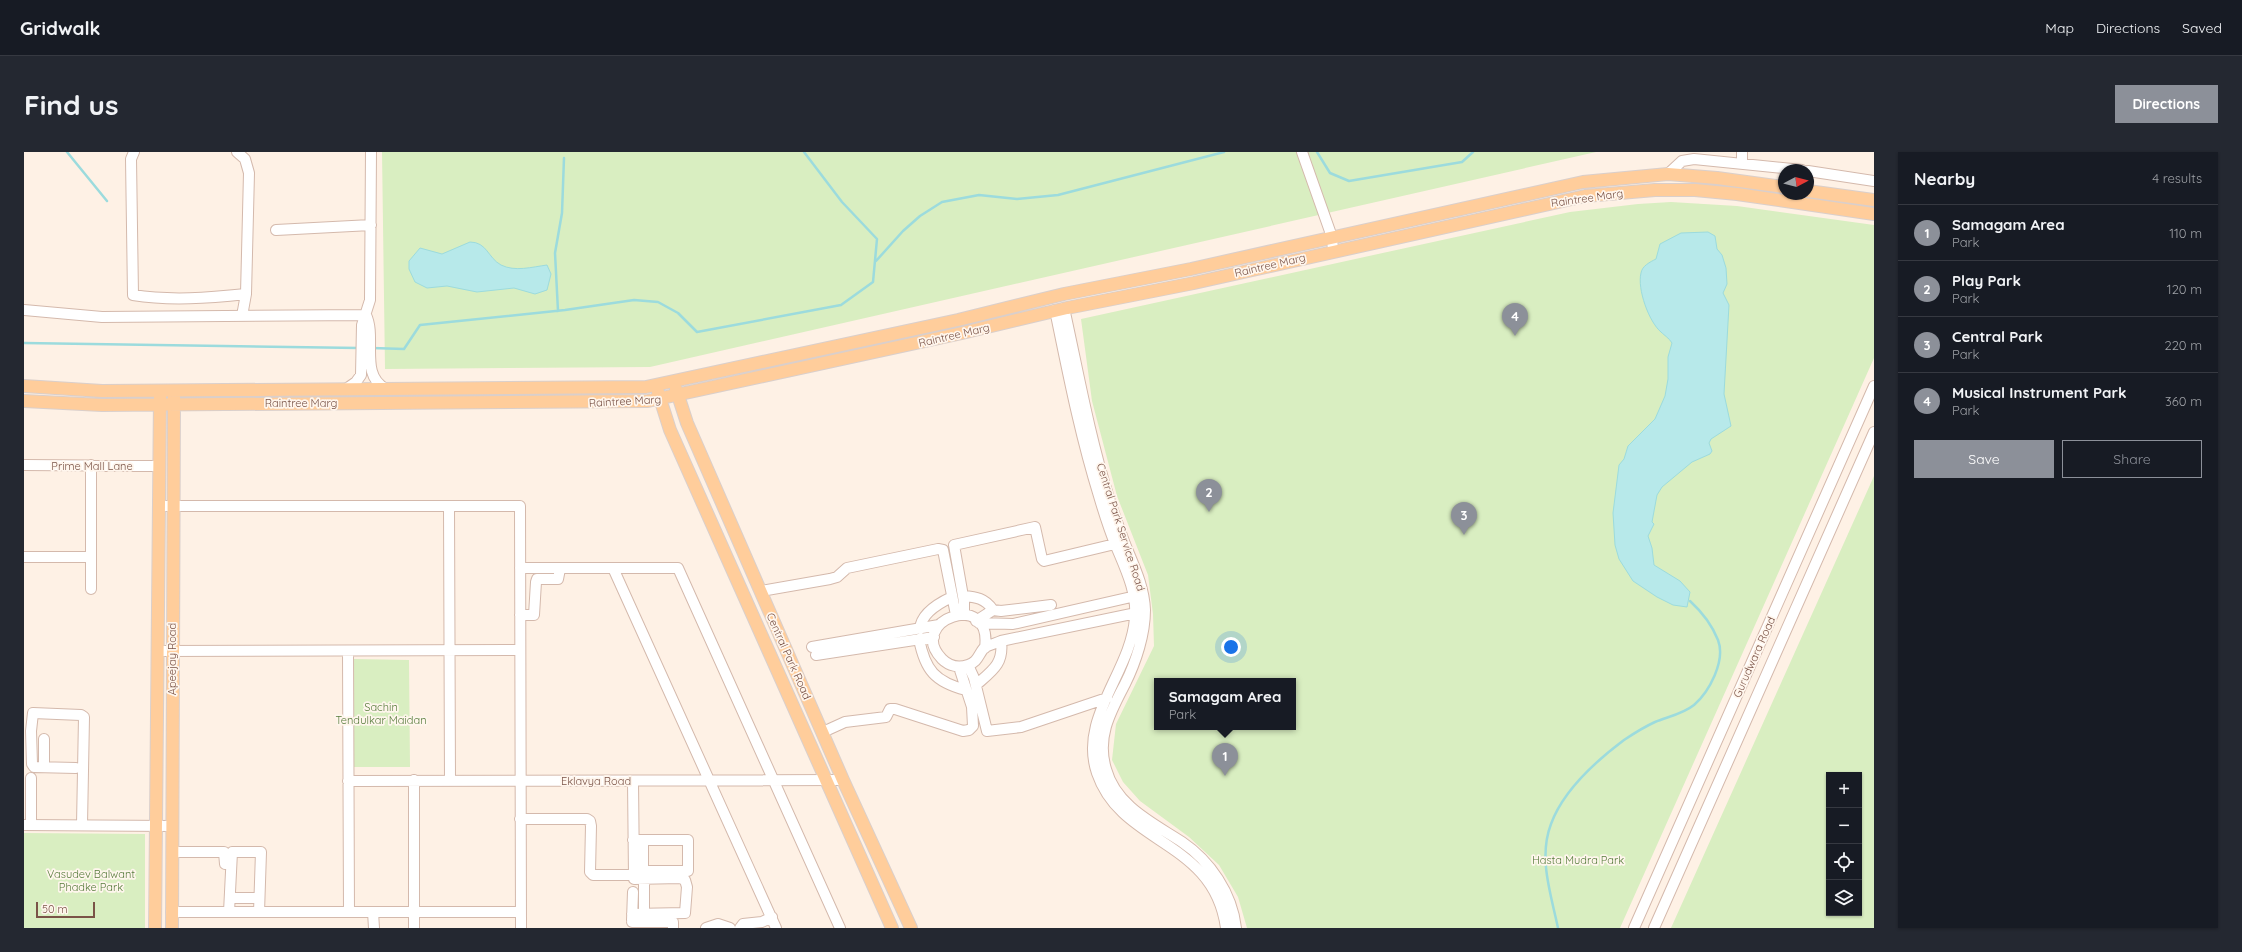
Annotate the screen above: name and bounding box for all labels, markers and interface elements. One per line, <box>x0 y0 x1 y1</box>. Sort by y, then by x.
text: Gridwalk <box>20 16 100 40</box>
text: Map <box>2045 19 2074 37</box>
text: Directions <box>2096 19 2160 37</box>
text: Saved <box>2182 19 2222 37</box>
button: Directions <box>2115 85 2218 123</box>
text: Find us <box>24 87 118 122</box>
north arrow <box>1778 164 1814 200</box>
text: Nearby <box>1914 168 1975 189</box>
text: 4 results <box>2152 170 2202 186</box>
street label: Raintree Marg <box>1550 186 1624 210</box>
text: Samagam Area <box>1952 215 2065 234</box>
text: 1 <box>1924 225 1930 241</box>
text: 110 m <box>2169 225 2202 241</box>
text: Park <box>1952 234 1980 250</box>
street label: Raintree Marg <box>1233 250 1307 280</box>
text: Play Park <box>1952 271 2021 290</box>
text: 2 <box>1923 281 1931 297</box>
text: 120 m <box>2167 281 2202 297</box>
text: Park <box>1952 290 1980 306</box>
pin: 4 <box>1502 303 1528 336</box>
street label: Raintree Marg <box>917 320 991 350</box>
text: Central Park <box>1952 327 2043 346</box>
text: 3 <box>1924 337 1930 353</box>
text: 220 m <box>2164 337 2202 353</box>
text: Park <box>1952 346 1980 362</box>
text: Musical Instrument Park <box>1952 383 2126 402</box>
street label: Raintree Marg <box>588 392 662 410</box>
text: 4 <box>1923 393 1931 409</box>
text: 360 m <box>2165 393 2202 409</box>
street label: Raintree Marg <box>265 396 337 410</box>
text: Park <box>1952 402 1980 418</box>
button: Save <box>1914 440 2054 478</box>
button: Share <box>2062 440 2202 478</box>
street label: Prime Mall Lane <box>51 459 133 473</box>
street label: Central Park Service Road <box>1094 461 1148 593</box>
pin: 2 <box>1196 479 1222 512</box>
pin: 3 <box>1451 502 1477 535</box>
street label: Central Park Road <box>764 611 814 701</box>
street label: Gurudwara Road <box>1730 614 1778 700</box>
street label: Apeejay Road <box>165 623 179 695</box>
your location <box>1221 637 1241 657</box>
popup <box>1154 678 1296 730</box>
text: Samagam Area <box>1169 687 1281 706</box>
park label: Sachin Tendulkar Maidan <box>335 700 427 727</box>
text: Park <box>1169 706 1196 722</box>
pin: 1 <box>1212 743 1238 776</box>
map controls <box>1826 772 1862 916</box>
button: + <box>1826 772 1862 808</box>
street label: Eklavya Road <box>561 774 631 788</box>
button: − <box>1826 808 1862 844</box>
button: locate <box>1826 844 1862 880</box>
park label: Hasta Mudra Park <box>1532 853 1624 867</box>
park label: Vasudev Balwant Phadke Park <box>47 867 135 894</box>
button: layers <box>1826 880 1862 916</box>
scale bar <box>36 900 95 919</box>
text: 50 m <box>42 902 68 916</box>

